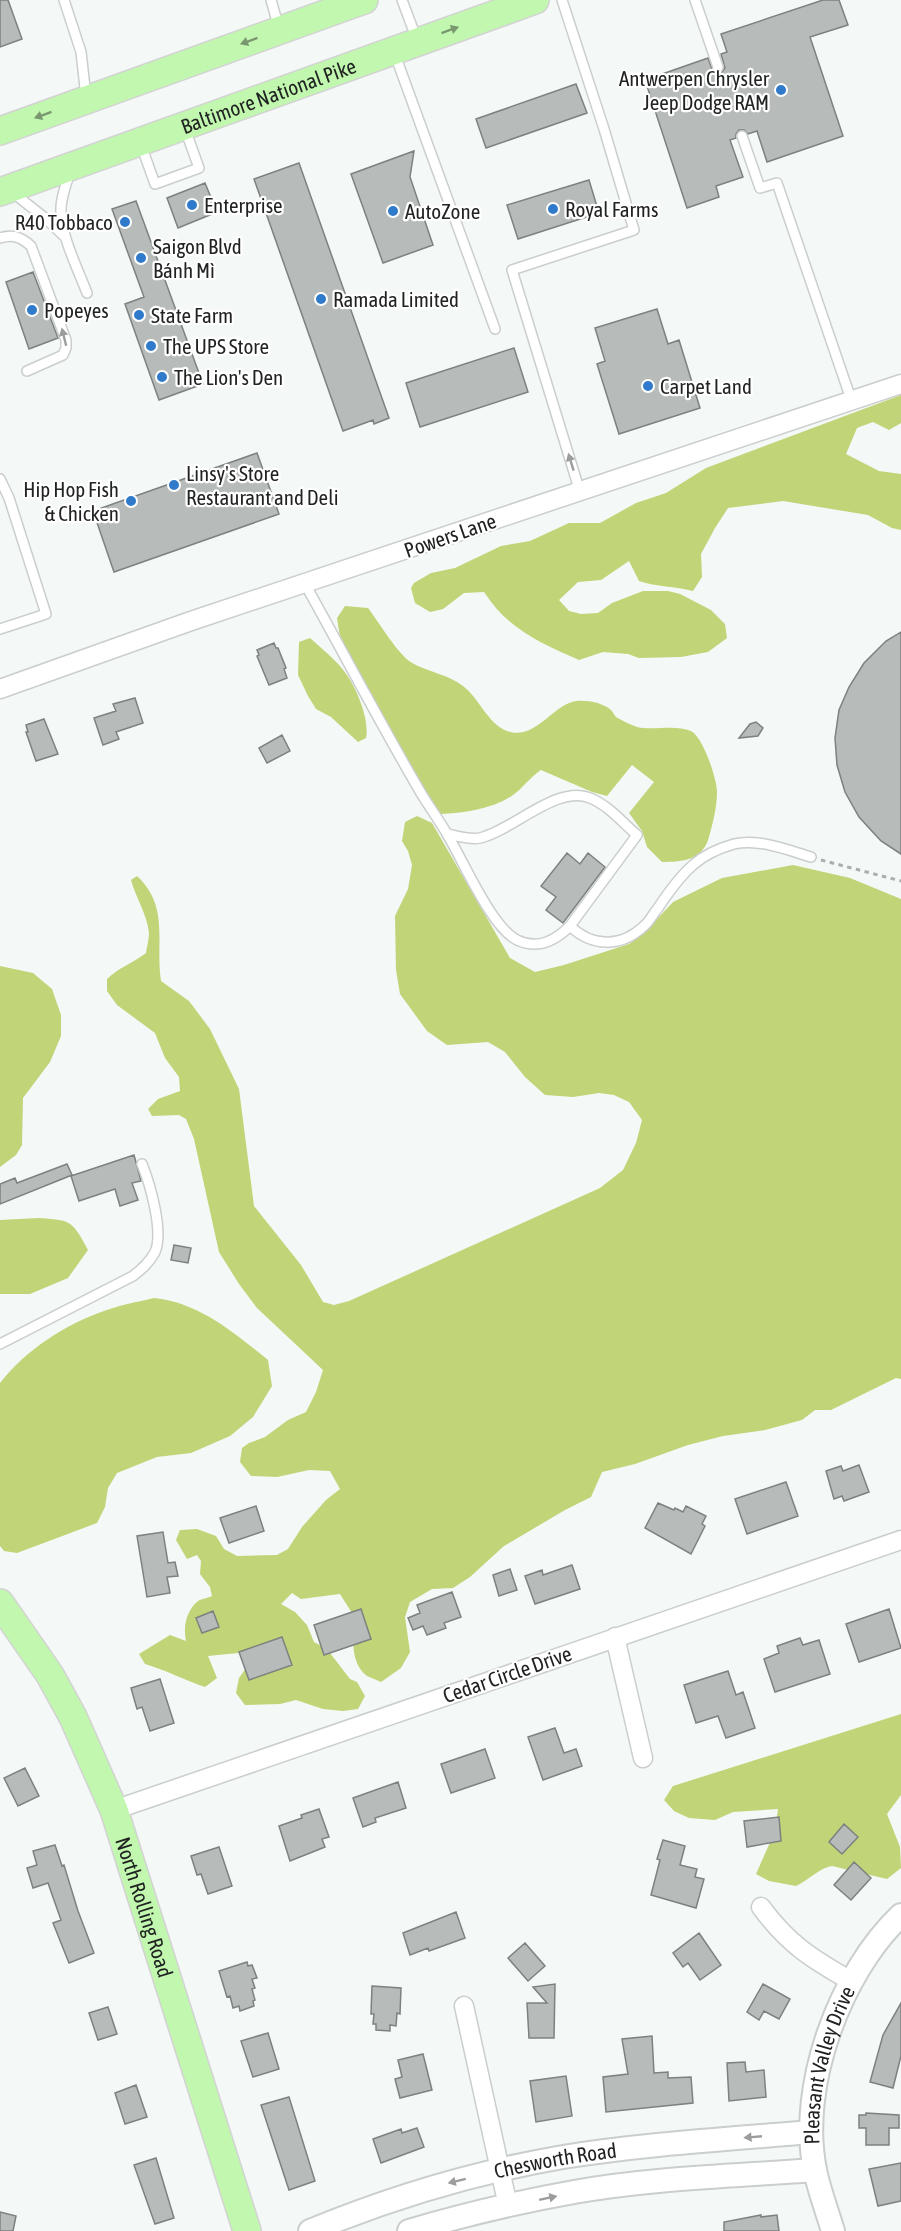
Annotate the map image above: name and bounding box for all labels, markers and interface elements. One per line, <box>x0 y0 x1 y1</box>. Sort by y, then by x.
one-way arrow <box>441 25 459 35</box>
one-way arrow <box>240 37 258 47</box>
street label: Baltimore National Pike <box>177 53 359 138</box>
place label: Antwerpen Chrysler Jeep Dodge RAM <box>619 66 770 114</box>
marker: Antwerpen Chrysler Jeep Dodge RAM <box>774 83 788 97</box>
one-way arrow <box>34 111 52 121</box>
place label: Enterprise <box>204 193 283 217</box>
place label: Royal Farms <box>565 197 658 221</box>
marker: Enterprise <box>185 198 199 212</box>
place label: AutoZone <box>405 199 480 223</box>
marker: Royal Farms <box>546 202 560 216</box>
marker: AutoZone <box>386 204 400 218</box>
place label: R40 Tobbaco <box>15 210 113 234</box>
marker: R40 Tobbaco <box>118 215 132 229</box>
place label: Saigon Blvd Bánh Mì <box>153 234 242 282</box>
marker: Saigon Blvd Bánh Mì <box>134 251 148 265</box>
place label: Ramada Limited <box>333 287 459 311</box>
marker: Ramada Limited <box>314 292 328 306</box>
place label: Popeyes <box>44 298 109 322</box>
marker: Popeyes <box>25 303 39 317</box>
place label: State Farm <box>151 303 233 327</box>
marker: State Farm <box>132 308 146 322</box>
one-way arrow <box>58 328 68 346</box>
place label: The UPS Store <box>163 334 269 358</box>
marker: The UPS Store <box>144 339 158 353</box>
place label: The Lion's Den <box>174 365 283 389</box>
marker: The Lion's Den <box>155 370 169 384</box>
place label: Carpet Land <box>660 374 752 398</box>
marker: Carpet Land <box>641 379 655 393</box>
one-way arrow <box>565 453 575 471</box>
place label: Linsy's Store Restaurant and Deli <box>186 461 339 509</box>
place label: Hip Hop Fish & Chicken <box>23 477 119 525</box>
marker: Linsy's Store Restaurant and Deli <box>167 478 181 492</box>
marker: Hip Hop Fish & Chicken <box>124 494 138 508</box>
street label: Powers Lane <box>401 508 499 562</box>
street label: Cedar Circle Drive <box>440 1641 574 1707</box>
street label: North Rolling Road <box>111 1834 178 1980</box>
street label: Pleasant Valley Drive <box>799 1982 859 2145</box>
one-way arrow <box>743 2132 762 2142</box>
street label: Chesworth Road <box>492 2138 618 2183</box>
one-way arrow <box>447 2176 466 2186</box>
one-way arrow <box>538 2192 557 2202</box>

